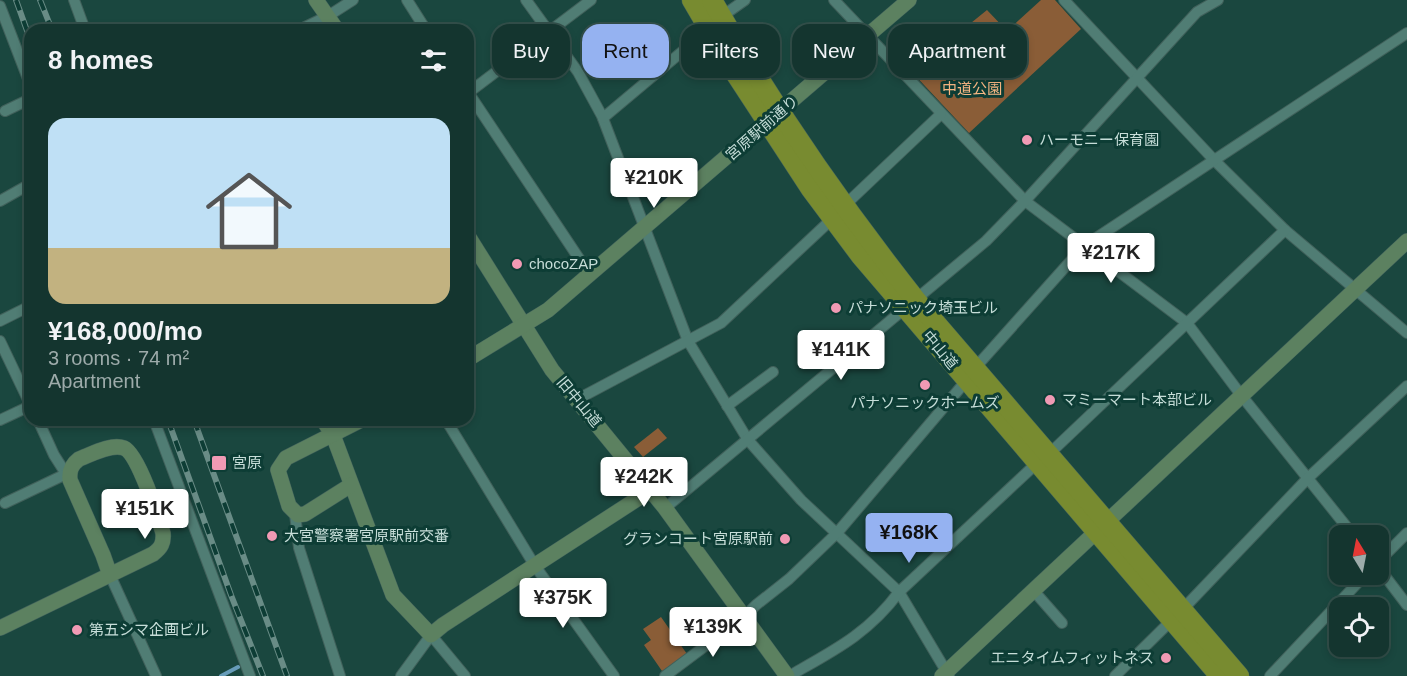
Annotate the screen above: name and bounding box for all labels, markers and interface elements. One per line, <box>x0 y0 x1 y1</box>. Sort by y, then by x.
chip: Buy <box>492 24 570 78</box>
chip: Rent <box>582 24 669 78</box>
chip: Filters <box>681 24 780 78</box>
chip: New <box>792 24 876 78</box>
chip: Apartment <box>888 24 1027 78</box>
icon: filters <box>417 44 450 77</box>
text: 8 homes <box>48 45 154 75</box>
park label: 中道公園 <box>942 80 1002 97</box>
street label: 宮原駅前通り <box>722 92 801 164</box>
place label: ハーモニー保育園 <box>1039 131 1159 148</box>
marker: ハーモニー保育園 <box>1020 133 1034 147</box>
icon: home <box>195 157 303 265</box>
pin: ¥210K <box>612 158 696 209</box>
text: ¥210K <box>625 166 683 188</box>
pin: ¥217K <box>1069 233 1153 284</box>
text: ¥217K <box>1082 241 1140 263</box>
place label: chocoZAP <box>529 255 598 272</box>
marker: chocoZAP <box>510 257 524 271</box>
place label: パナソニック埼玉ビル <box>848 299 998 316</box>
marker: パナソニック埼玉ビル <box>829 301 843 315</box>
text: ¥168,000/mo <box>48 316 203 346</box>
street label: 中山道 <box>919 327 961 372</box>
pin: ¥141K <box>799 330 883 381</box>
text: ¥141K <box>812 338 870 360</box>
text: 3 rooms · 74 m² <box>48 347 189 369</box>
text: Apartment <box>48 370 140 392</box>
street label: 旧中山道 <box>554 373 605 430</box>
marker: パナソニックホームズ <box>918 378 932 392</box>
place label: マミーマート本部ビル <box>1062 391 1212 408</box>
marker: マミーマート本部ビル <box>1043 393 1057 407</box>
place label: パナソニックホームズ <box>850 394 1000 411</box>
marker: 宮原 <box>210 454 228 472</box>
place label: 宮原 <box>232 454 262 471</box>
pin: ¥242K <box>602 457 686 508</box>
text: ¥242K <box>615 465 673 487</box>
pin: ¥151K <box>103 489 187 540</box>
text: ¥151K <box>116 497 174 519</box>
pin: ¥168K <box>867 513 951 564</box>
text: ¥168K <box>880 521 938 543</box>
north arrow <box>1329 525 1389 585</box>
map controls <box>1329 525 1389 657</box>
place label: 大宮警察署宮原駅前交番 <box>284 527 449 544</box>
marker: 大宮警察署宮原駅前交番 <box>265 529 279 543</box>
place label: グランコート宮原駅前 <box>623 530 773 547</box>
marker: グランコート宮原駅前 <box>778 532 792 546</box>
pin: ¥375K <box>521 578 605 629</box>
text: ¥375K <box>534 586 592 608</box>
button: locate <box>1329 597 1389 657</box>
pin: ¥139K <box>671 607 755 658</box>
text: ¥139K <box>684 615 742 637</box>
place label: 第五シマ企画ビル <box>89 621 209 638</box>
marker: 第五シマ企画ビル <box>70 623 84 637</box>
place label: エニタイムフィットネス <box>990 649 1154 666</box>
marker: エニタイムフィットネス <box>1159 651 1173 665</box>

